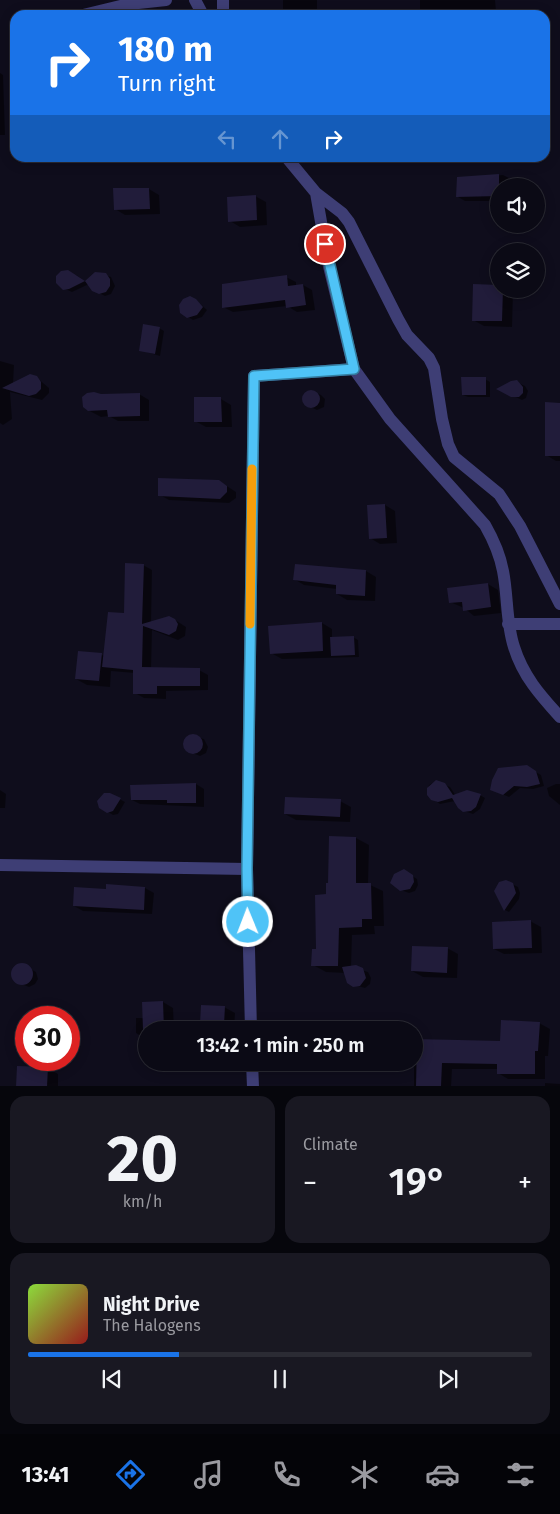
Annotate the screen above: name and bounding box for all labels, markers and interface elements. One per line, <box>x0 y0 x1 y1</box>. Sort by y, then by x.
text: 180 m <box>118 28 213 70</box>
icon: right <box>35 30 100 95</box>
text: Turn right <box>118 70 215 97</box>
icon: left <box>213 125 241 153</box>
icon: ahead <box>266 125 294 153</box>
icon: right <box>319 125 347 153</box>
map controls <box>490 178 545 298</box>
button: sound <box>490 178 545 233</box>
pin <box>304 223 346 265</box>
icon: arrive <box>311 230 339 258</box>
button: layers <box>490 243 545 298</box>
position arrow <box>221 895 273 947</box>
speed limit sign: 30 <box>15 1006 80 1071</box>
text: 13:42 · 1 min · 250 m <box>197 1034 364 1057</box>
text: 20 <box>107 1120 178 1198</box>
text: Climate <box>303 1135 358 1154</box>
text: 19° <box>388 1159 447 1205</box>
text: − <box>303 1166 317 1199</box>
text: + <box>518 1166 532 1199</box>
text: km/h <box>123 1192 162 1211</box>
text: Night Drive <box>103 1293 200 1316</box>
text: The Halogens <box>103 1316 201 1335</box>
icon: previous <box>98 1365 126 1393</box>
icon: pause <box>266 1365 294 1393</box>
icon: next <box>434 1365 462 1393</box>
icon: directions <box>113 1457 148 1492</box>
icon: music <box>191 1457 226 1492</box>
icon: phone <box>269 1457 304 1492</box>
icon: climate <box>347 1457 382 1492</box>
icon: car <box>425 1457 460 1492</box>
icon: filters <box>503 1457 538 1492</box>
text: 13:41 <box>22 1461 69 1488</box>

